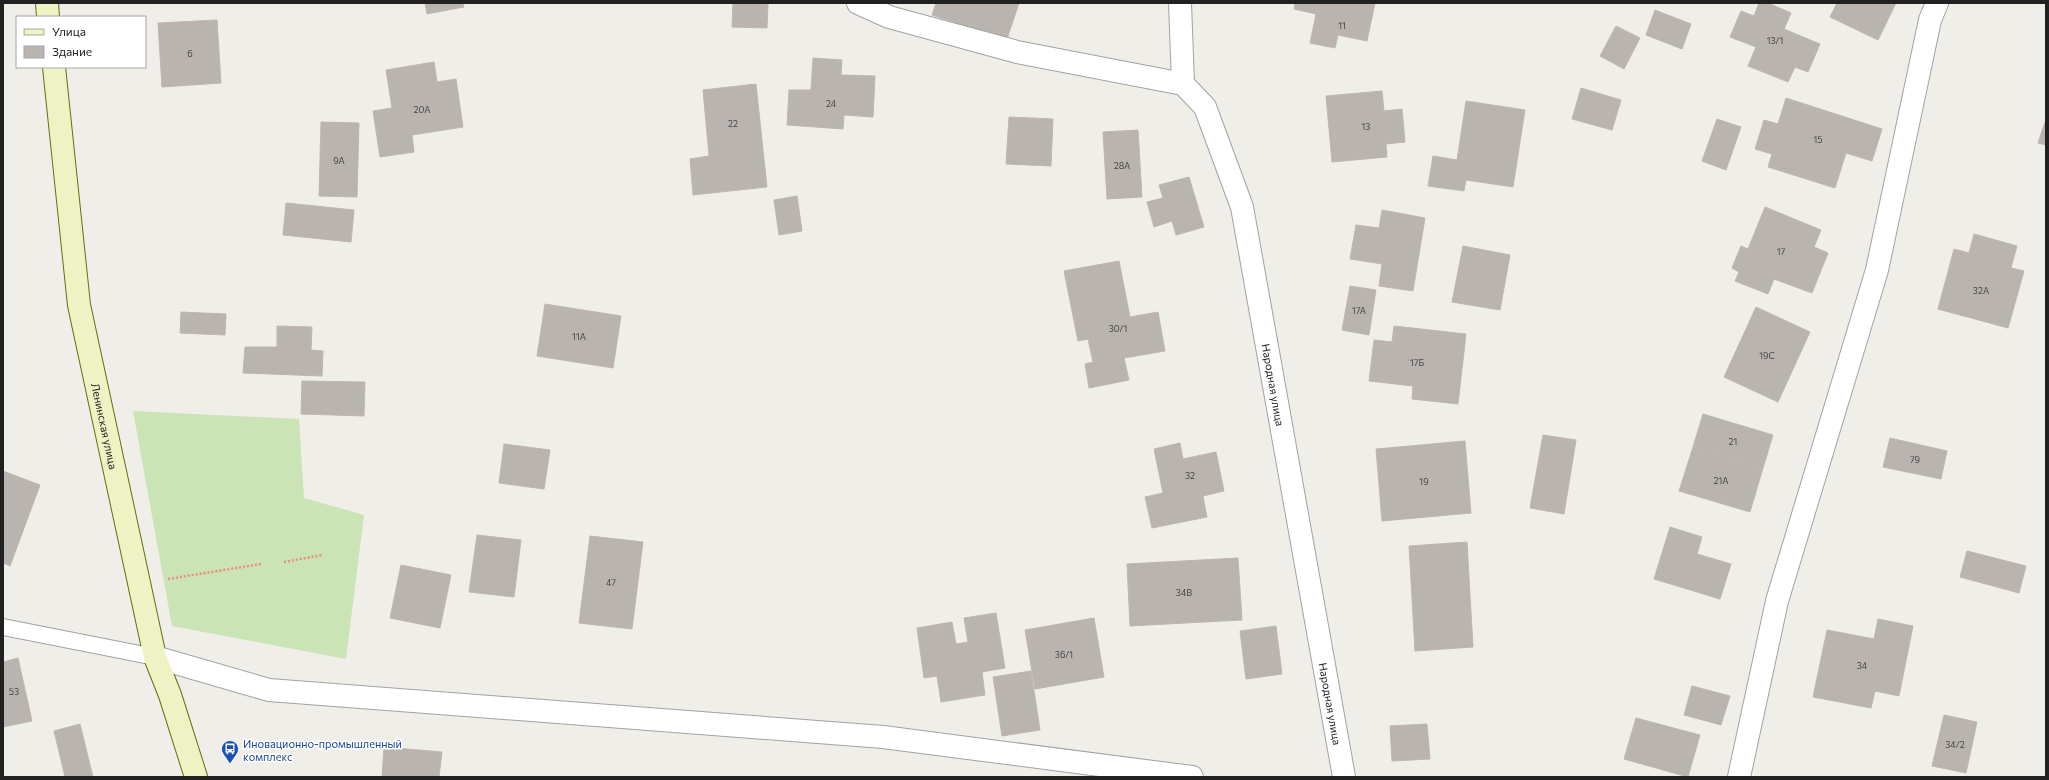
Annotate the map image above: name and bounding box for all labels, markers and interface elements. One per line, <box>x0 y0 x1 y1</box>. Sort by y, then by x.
legend <box>16 16 146 68</box>
house number: 11 <box>1338 20 1346 31</box>
text: Улица <box>52 24 86 38</box>
house number: 13/1 <box>1767 35 1783 46</box>
text: Здание <box>52 44 92 58</box>
house number: 6 <box>187 48 193 59</box>
house number: 24 <box>826 98 837 109</box>
house number: 20А <box>414 104 430 115</box>
house number: 22 <box>728 118 738 129</box>
house number: 13 <box>1362 121 1370 132</box>
house number: 15 <box>1813 134 1823 145</box>
house number: 9А <box>333 155 345 166</box>
house number: 28А <box>1114 160 1130 171</box>
house number: 17 <box>1777 246 1786 257</box>
house number: 32А <box>1973 285 1989 296</box>
house number: 17А <box>1352 305 1366 316</box>
house number: 30/1 <box>1109 323 1127 334</box>
house number: 11А <box>572 331 586 342</box>
street label: Народная улица <box>1260 342 1288 427</box>
house number: 19С <box>1759 350 1775 361</box>
house number: 17Б <box>1410 357 1424 368</box>
street label: Ленинская улица <box>89 382 121 470</box>
house number: 21 <box>1729 436 1737 447</box>
house number: 79 <box>1910 454 1920 465</box>
house number: 32 <box>1185 470 1195 481</box>
house number: 21А <box>1713 475 1729 486</box>
house number: 19 <box>1419 476 1429 487</box>
house number: 47 <box>606 577 616 588</box>
house number: 34В <box>1176 587 1192 598</box>
house number: 36/1 <box>1055 649 1073 660</box>
house number: 34 <box>1857 660 1868 671</box>
street label: Народная улица <box>1317 661 1345 746</box>
house number: 53 <box>9 686 19 697</box>
place label: Иновационно-промышленный комплекс <box>243 737 402 763</box>
bus stop icon: Иновационно-промышленный комплекс <box>220 739 240 764</box>
house number: 34/2 <box>1945 739 1965 750</box>

